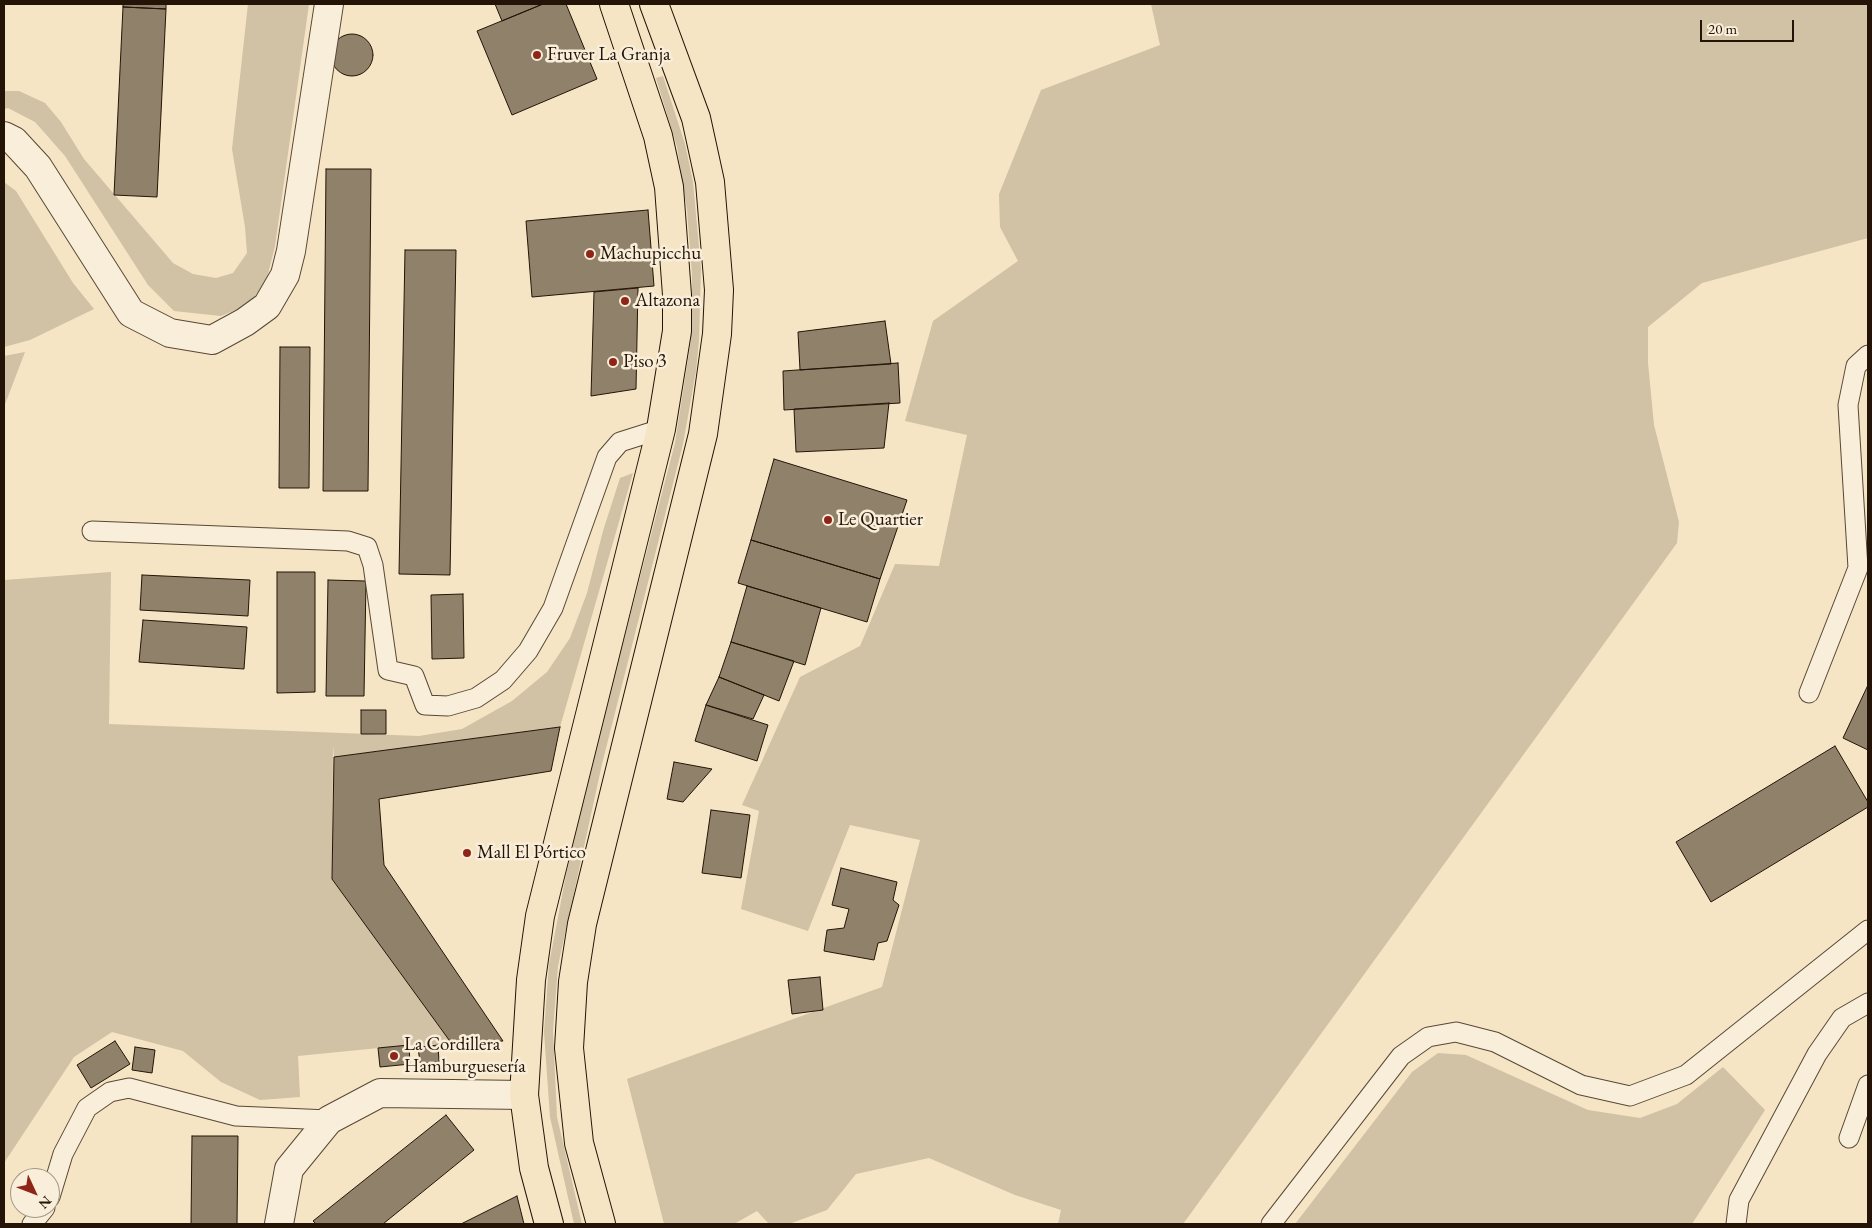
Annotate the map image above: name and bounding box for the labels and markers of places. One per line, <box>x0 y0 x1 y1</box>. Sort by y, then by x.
place label: Fruver La Granja <box>547 44 671 66</box>
marker: Fruver La Granja <box>531 49 543 61</box>
place label: Machupicchu <box>600 243 701 265</box>
marker: Machupicchu <box>584 248 596 260</box>
place label: Altazona <box>635 290 700 312</box>
marker: Altazona <box>619 295 631 307</box>
place label: Piso 3 <box>623 351 667 373</box>
marker: Piso 3 <box>607 356 619 368</box>
place label: Le Quartier <box>838 509 923 531</box>
marker: Le Quartier <box>822 514 834 526</box>
place label: Mall El Pórtico <box>477 842 586 864</box>
marker: Mall El Pórtico <box>461 847 473 859</box>
place label: La Cordillera Hamburguesería <box>404 1034 526 1078</box>
marker: La Cordillera Hamburguesería <box>388 1050 400 1062</box>

